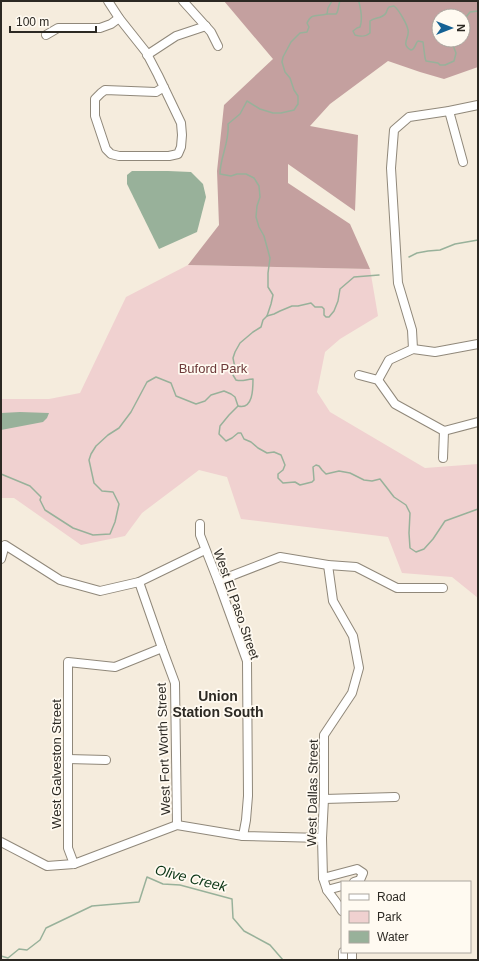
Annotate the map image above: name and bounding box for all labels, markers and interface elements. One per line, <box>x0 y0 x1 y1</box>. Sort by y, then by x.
scale bar <box>10 8 96 34</box>
north arrow <box>431 8 471 48</box>
text: 100 m <box>16 15 49 29</box>
text: N <box>455 24 467 32</box>
park label: Buford Park <box>179 361 248 376</box>
street label: West El Paso Street <box>211 547 263 662</box>
street label: West Fort Worth Street <box>154 682 173 815</box>
district label: Union Station South <box>173 688 264 720</box>
street label: West Galveston Street <box>49 699 64 829</box>
street label: West Dallas Street <box>304 739 321 847</box>
water label: Olive Creek <box>154 861 229 895</box>
legend <box>341 881 471 953</box>
text: Road <box>377 890 406 904</box>
text: Park <box>377 910 403 924</box>
text: Water <box>377 930 409 944</box>

